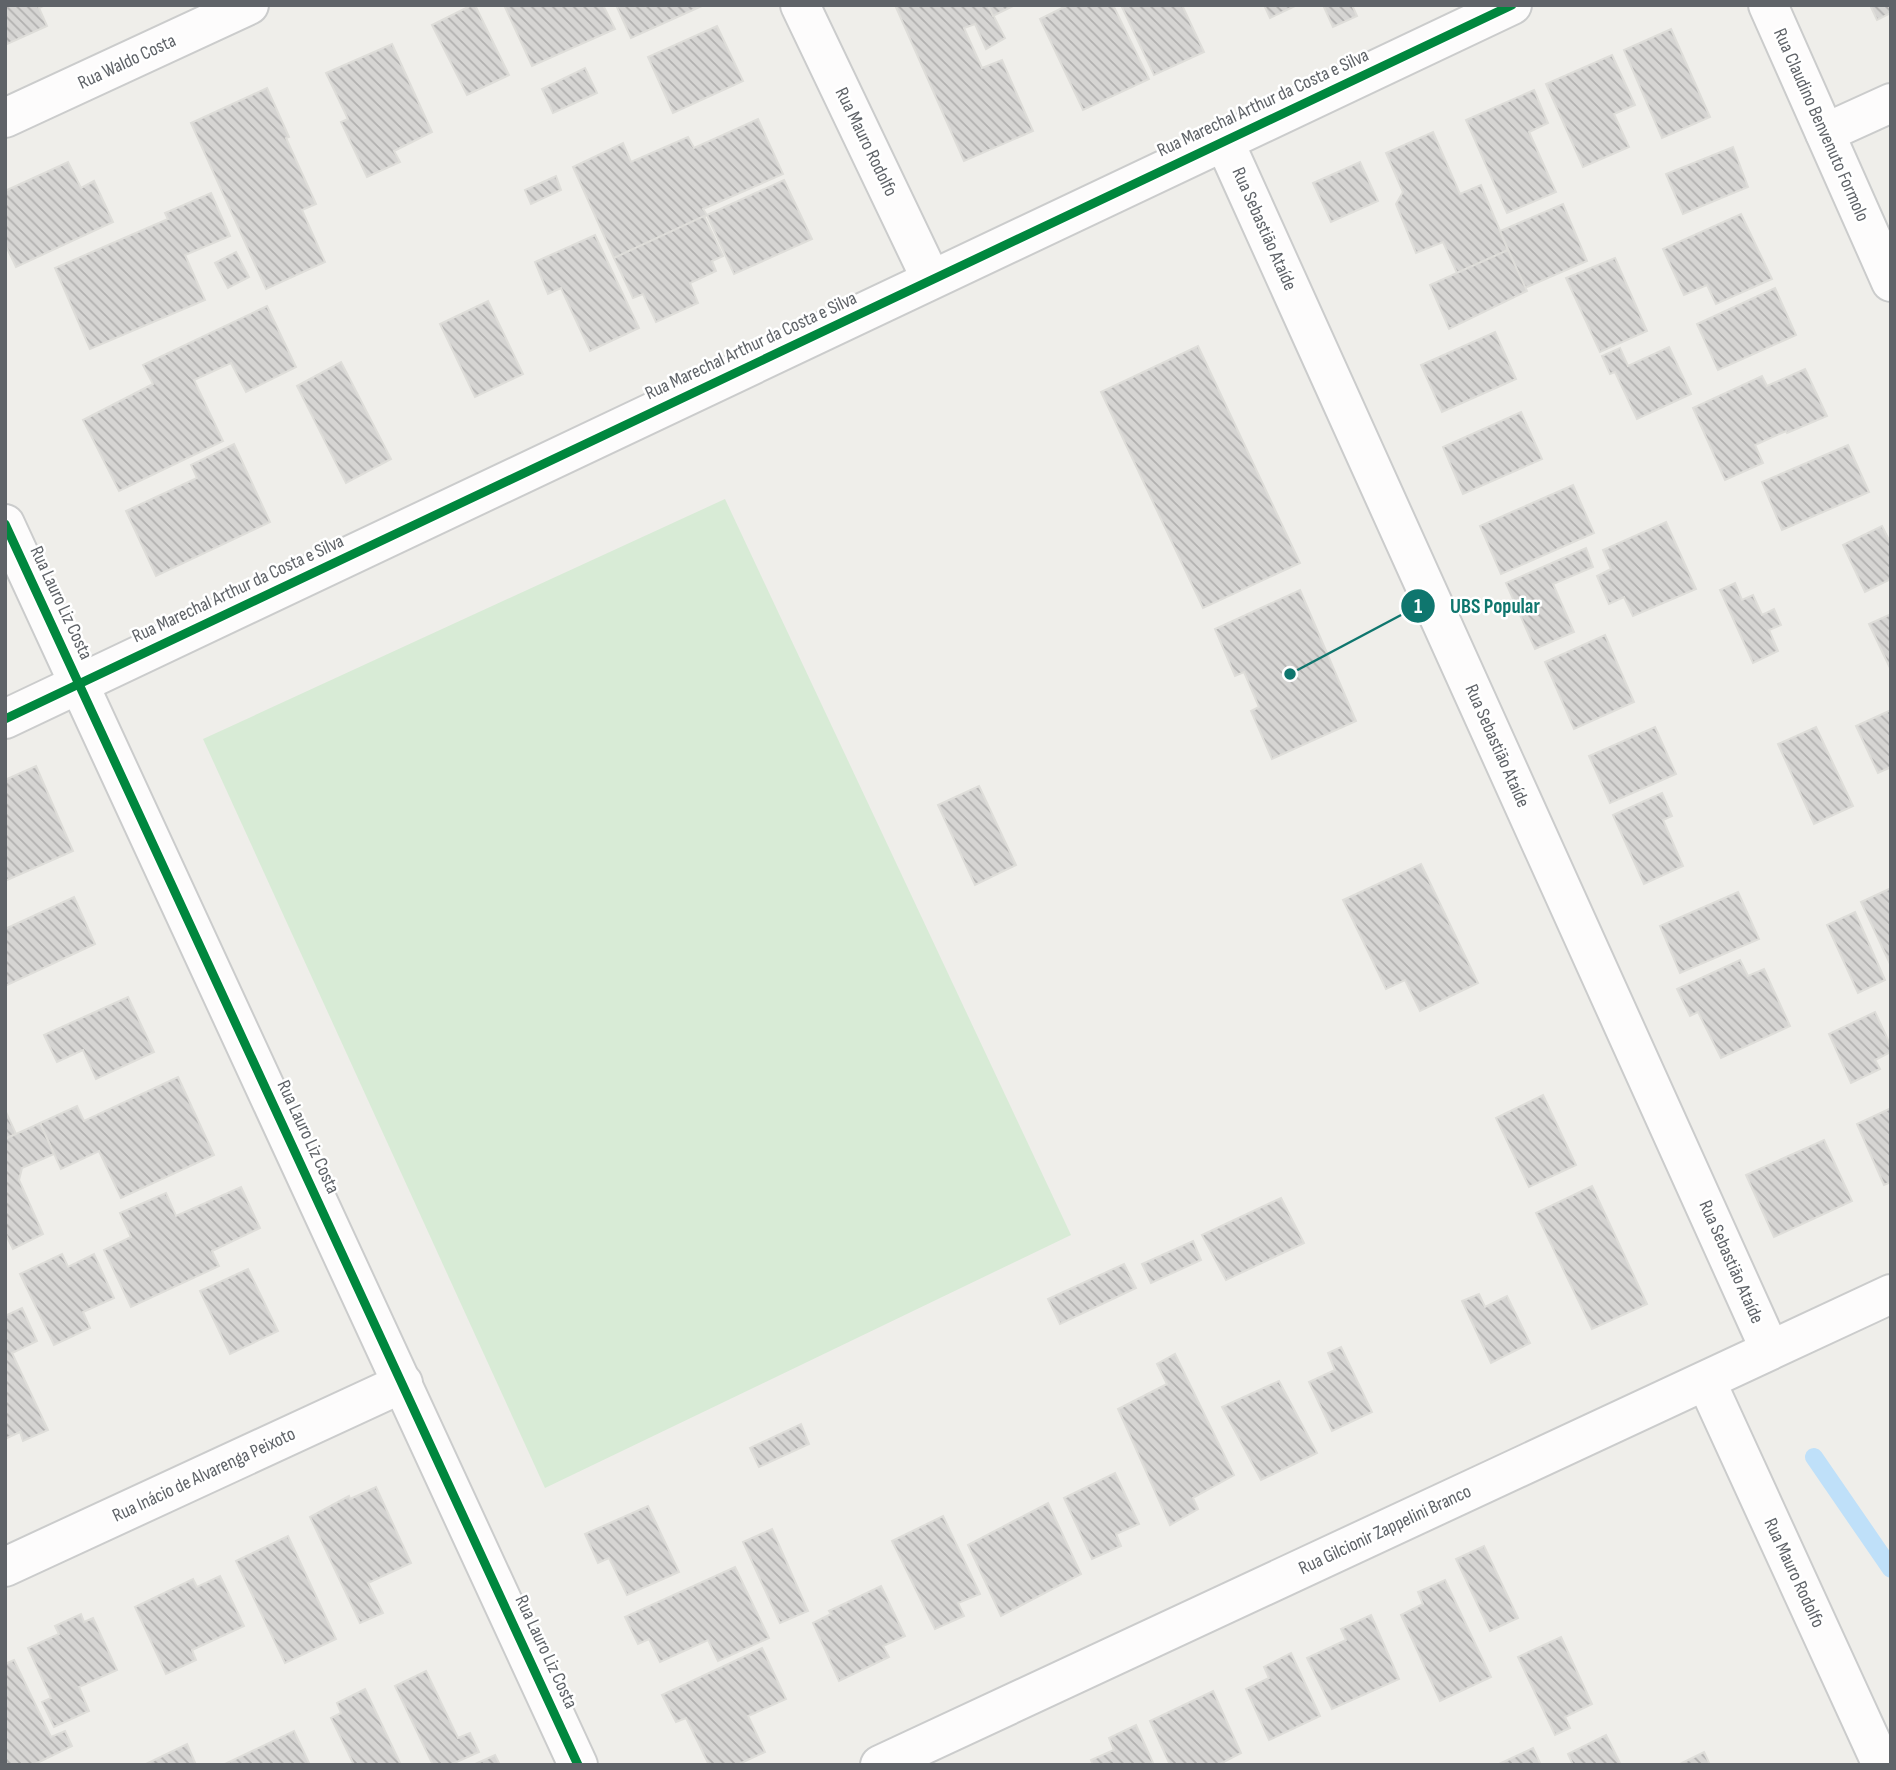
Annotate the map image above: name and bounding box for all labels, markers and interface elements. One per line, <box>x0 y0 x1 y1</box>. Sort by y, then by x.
street label: Rua Claudino Benvenuto Formolo <box>1768 25 1874 225</box>
street label: Rua Waldo Costa <box>74 29 180 95</box>
street label: Rua Marechal Arthur da Costa e Silva <box>1154 44 1372 162</box>
street label: Rua Mauro Rodolfo <box>830 84 902 200</box>
street label: Rua Sebastião Ataíde <box>1227 164 1301 294</box>
street label: Rua Marechal Arthur da Costa e Silva <box>642 287 860 405</box>
street label: Rua Marechal Arthur da Costa e Silva <box>129 530 347 648</box>
street label: Rua Lauro Liz Costa <box>25 543 97 663</box>
callout: UBS Popular <box>1401 585 1554 627</box>
text: 1 <box>1414 594 1422 619</box>
text: UBS Popular <box>1450 594 1540 619</box>
street label: Rua Sebastião Ataíde <box>1460 681 1534 811</box>
street label: Rua Lauro Liz Costa <box>272 1077 344 1197</box>
street label: Rua Sebastião Ataíde <box>1694 1197 1768 1327</box>
street label: Rua Inácio de Alvarenga Peixoto <box>109 1422 299 1528</box>
street label: Rua Gilcionir Zappelini Branco <box>1295 1480 1475 1580</box>
street label: Rua Mauro Rodolfo <box>1759 1514 1829 1632</box>
street label: Rua Lauro Liz Costa <box>510 1592 582 1712</box>

